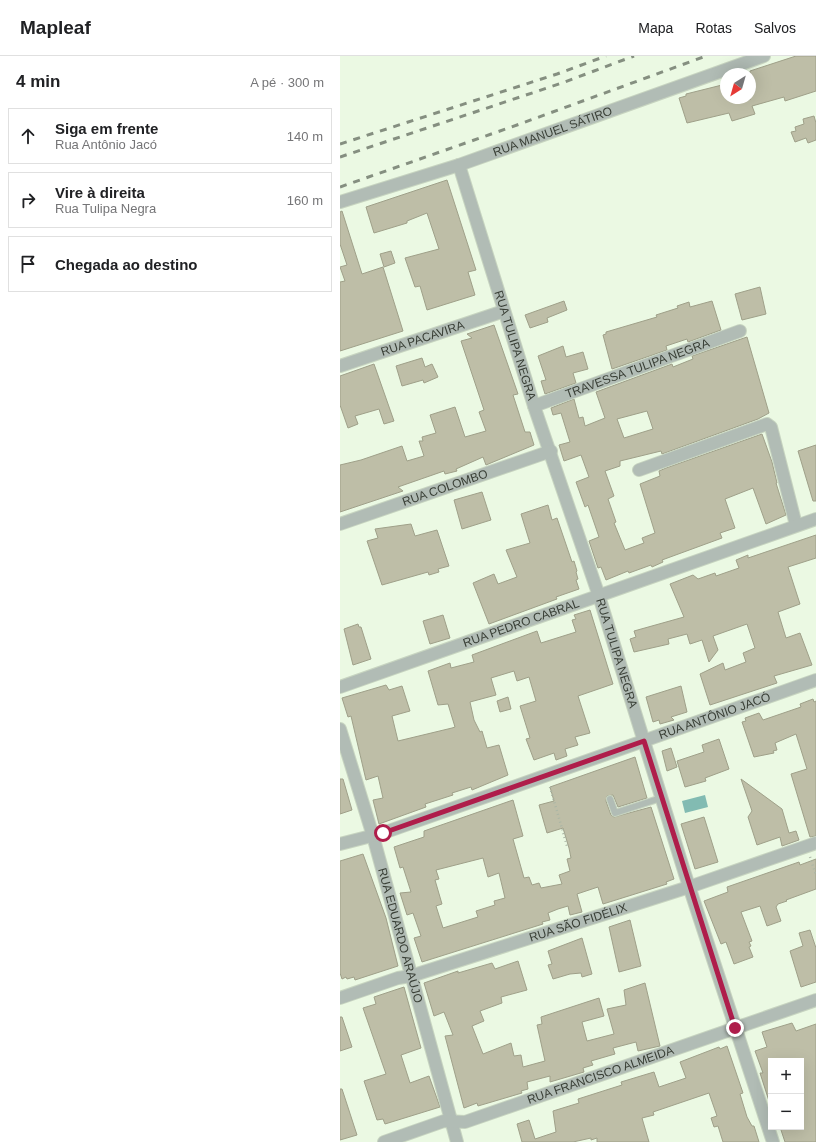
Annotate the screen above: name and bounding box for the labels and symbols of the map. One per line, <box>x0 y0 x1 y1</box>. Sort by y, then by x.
north arrow <box>720 68 756 104</box>
street label: RUA MANUEL SÁTIRO <box>491 104 614 159</box>
street label: RUA TULIPA NEGRA <box>491 289 539 402</box>
street label: RUA PACAVIRA <box>379 318 466 359</box>
street label: TRAVESSA TULIPA NEGRA <box>563 336 711 401</box>
street label: RUA COLOMBO <box>400 466 489 509</box>
street label: RUA PEDRO CABRAL <box>461 596 581 650</box>
street label: RUA TULIPA NEGRA <box>593 596 640 710</box>
street label: RUA ANTÔNIO JACÓ <box>657 689 772 742</box>
route start <box>374 824 392 842</box>
street label: RUA EDUARDO ARAÚJO <box>375 866 425 1004</box>
street label: RUA SÃO FIDÉLIX <box>527 900 629 945</box>
route end <box>726 1019 744 1037</box>
street label: RUA FRANCISCO ALMEIDA <box>525 1043 676 1107</box>

